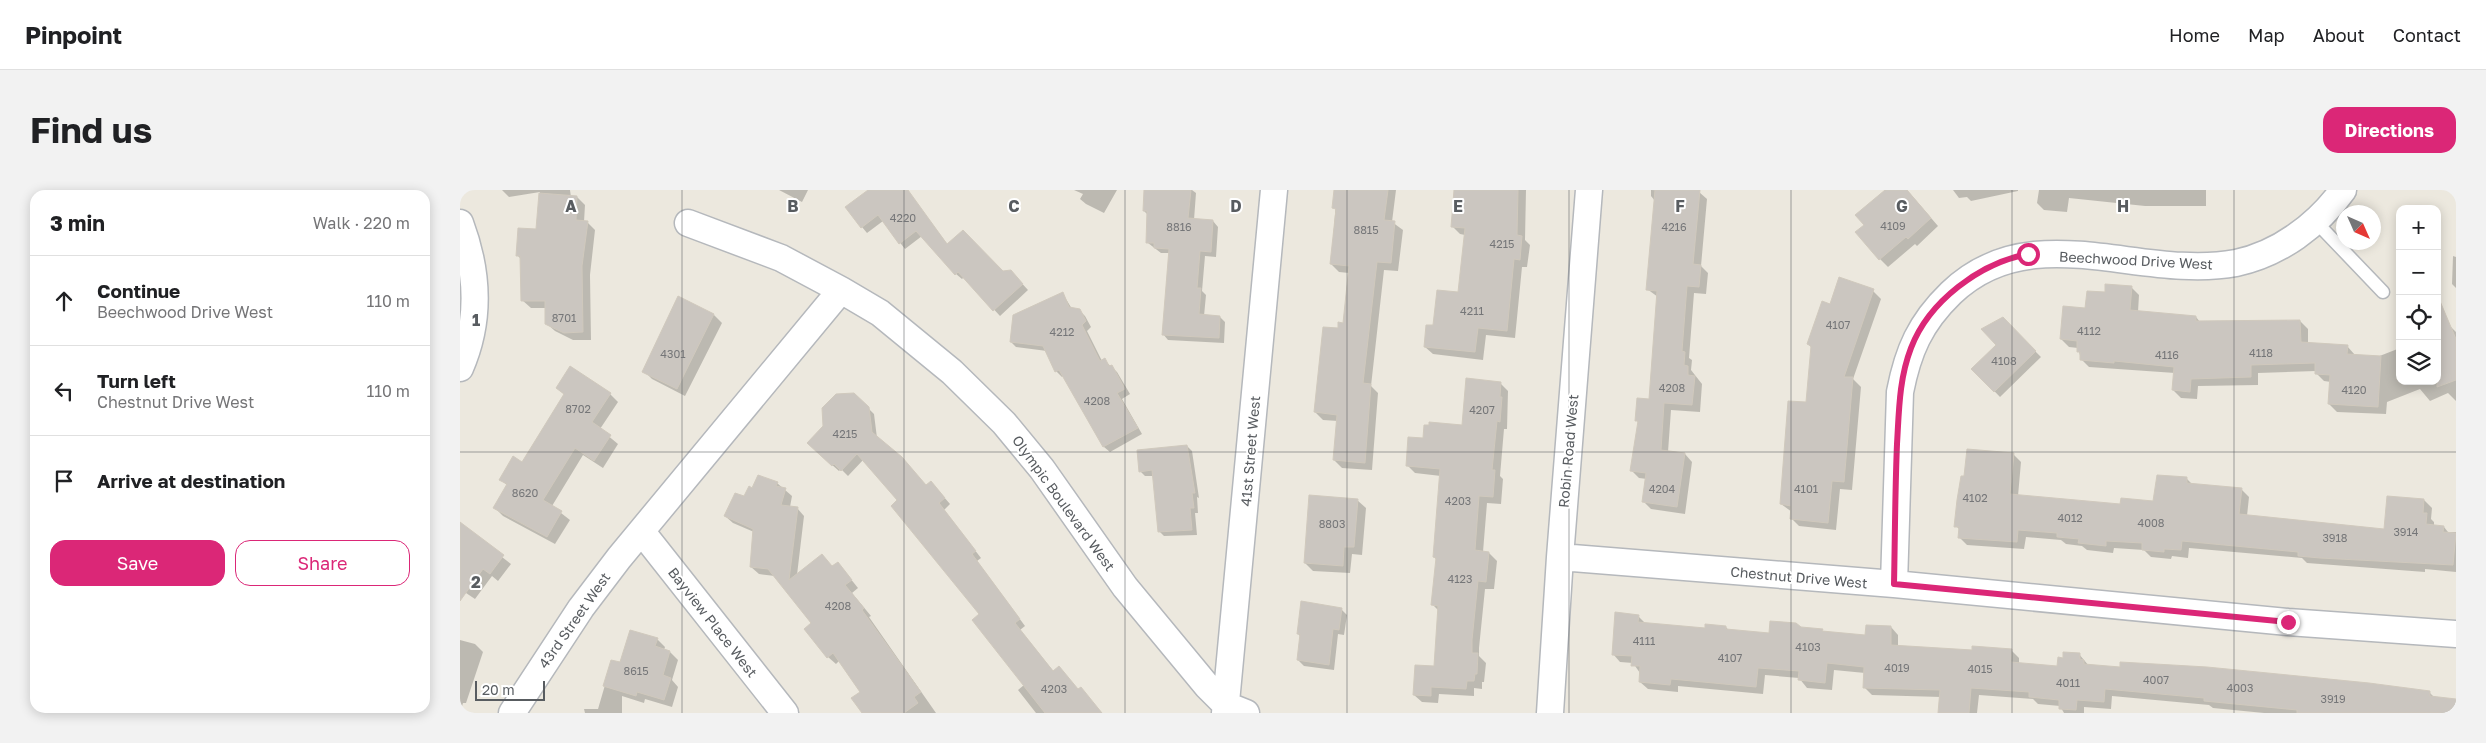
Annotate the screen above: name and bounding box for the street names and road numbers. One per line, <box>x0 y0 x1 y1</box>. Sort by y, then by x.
street label: Beechwood Drive West <box>2059 247 2213 273</box>
street label: Robin Road West <box>1555 393 1581 509</box>
street label: 41st Street West <box>1237 395 1263 507</box>
street label: Olympic Boulevard West <box>1009 432 1119 574</box>
street label: Chestnut Drive West <box>1730 563 1868 591</box>
street label: Bayview Place West <box>665 564 761 680</box>
street label: 43rd Street West <box>535 569 613 671</box>

